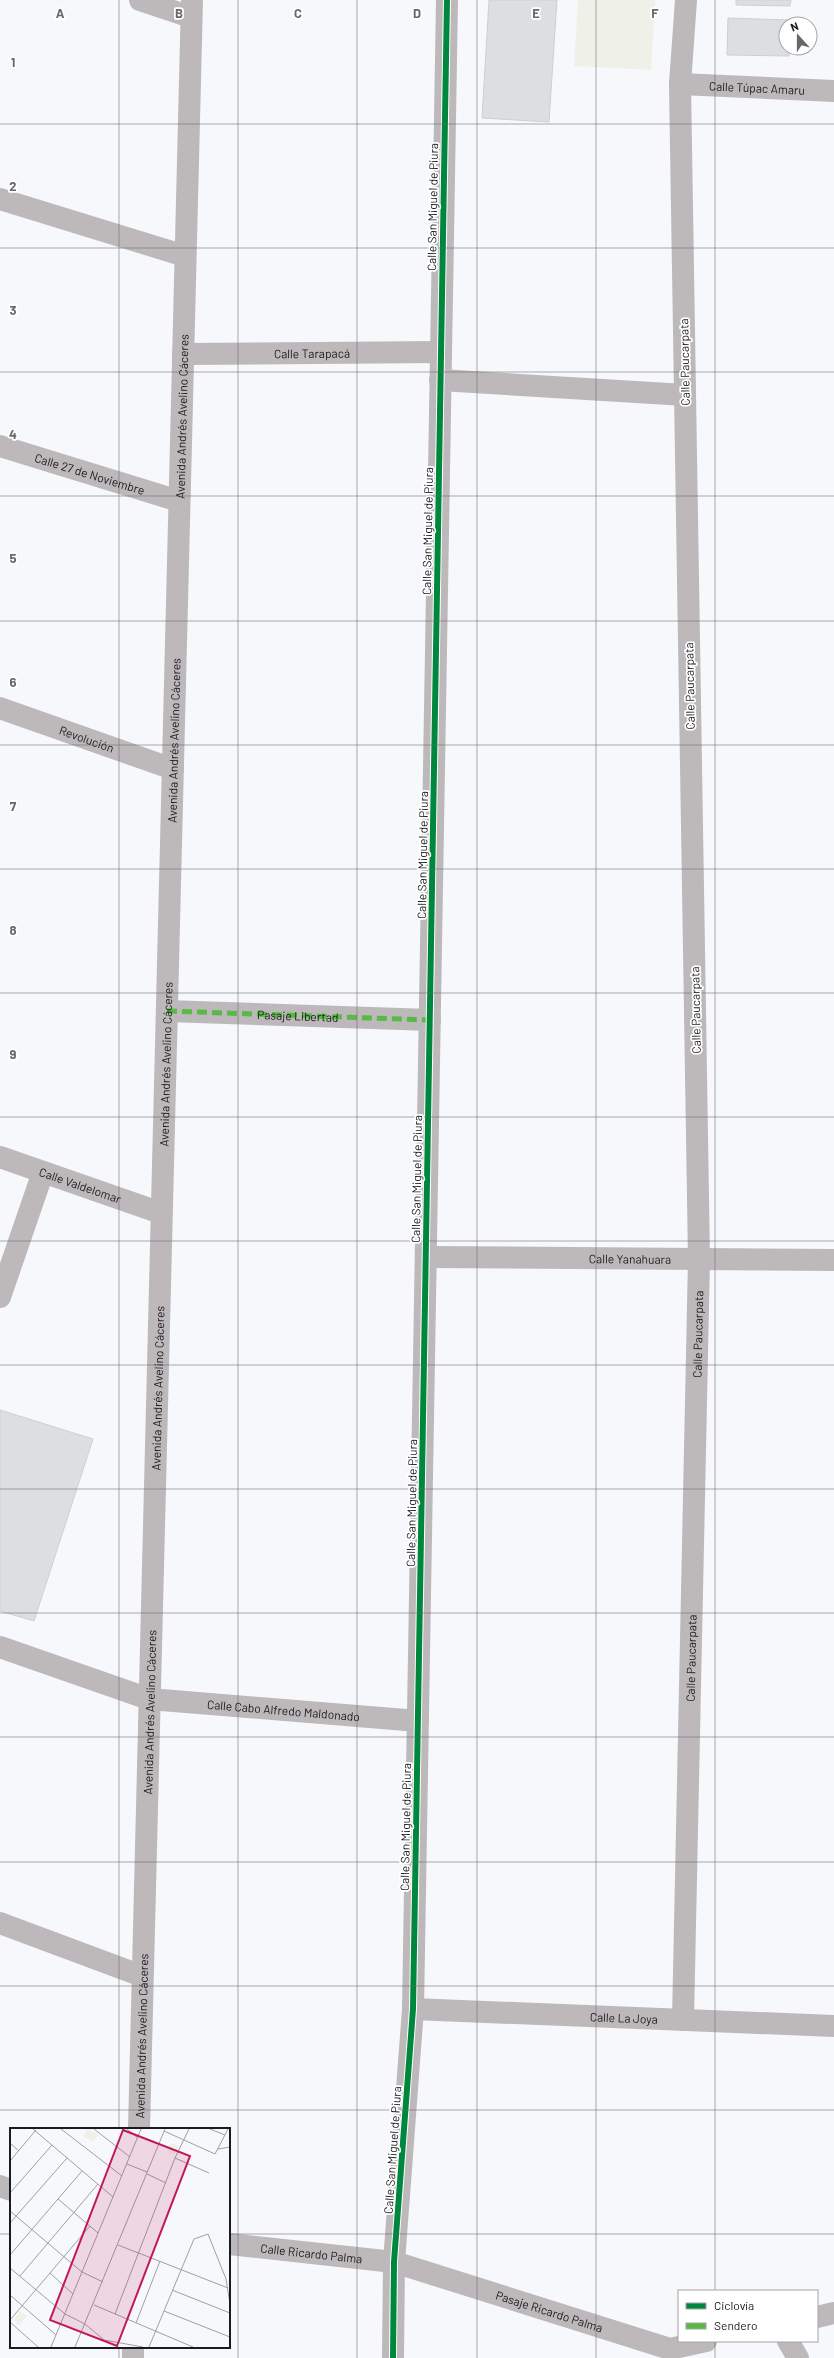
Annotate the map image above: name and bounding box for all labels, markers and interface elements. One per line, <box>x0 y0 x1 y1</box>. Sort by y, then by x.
text: A <box>56 5 65 21</box>
text: B <box>175 5 183 21</box>
text: C <box>294 5 302 21</box>
text: D <box>413 5 421 21</box>
text: E <box>532 5 540 21</box>
text: F <box>651 5 659 21</box>
north arrow <box>778 16 818 56</box>
text: N <box>788 19 800 34</box>
text: 1 <box>11 54 15 70</box>
street label: Calle Túpac Amaru <box>709 78 805 97</box>
street label: Calle San Miguel de Piura <box>424 143 440 271</box>
text: 2 <box>9 178 17 194</box>
text: 3 <box>9 302 17 318</box>
street label: Calle Paucarpata <box>676 318 692 406</box>
street label: Avenida Andrés Avelino Cáceres <box>173 334 191 499</box>
street label: Calle Tarapacá <box>274 346 350 360</box>
text: 4 <box>9 426 17 442</box>
street label: Calle 27 de Noviembre <box>33 450 147 497</box>
street label: Calle San Miguel de Piura <box>419 467 435 595</box>
text: 5 <box>9 550 17 566</box>
street label: Calle Paucarpata <box>681 642 697 730</box>
street label: Avenida Andrés Avelino Cáceres <box>165 658 183 823</box>
text: 6 <box>10 674 17 690</box>
street label: Revolución <box>58 723 116 755</box>
street label: Calle San Miguel de Piura <box>414 791 430 919</box>
text: 7 <box>10 798 17 814</box>
text: 8 <box>9 922 17 938</box>
street label: Calle Paucarpata <box>687 966 703 1054</box>
street label: Avenida Andrés Avelino Cáceres <box>156 982 175 1147</box>
street label: Pasaje Libertad <box>257 1007 339 1024</box>
text: 9 <box>10 1046 17 1062</box>
street label: Calle San Miguel de Piura <box>408 1115 424 1243</box>
street label: Calle Valdelomar <box>37 1164 124 1206</box>
street label: Calle Yanahuara <box>589 1251 671 1266</box>
street label: Calle Paucarpata <box>690 1290 705 1378</box>
street label: Avenida Andrés Avelino Cáceres <box>148 1305 166 1471</box>
street label: Calle San Miguel de Piura <box>403 1439 419 1567</box>
street label: Calle Paucarpata <box>683 1614 699 1702</box>
street label: Avenida Andrés Avelino Cáceres <box>140 1629 158 1795</box>
street label: Calle Cabo Alfredo Maldonado <box>207 1697 361 1723</box>
street label: Calle San Miguel de Piura <box>397 1763 413 1891</box>
street label: Avenida Andrés Avelino Cáceres <box>132 1953 150 2119</box>
street label: Calle La Joya <box>590 2009 658 2026</box>
street label: Calle San Miguel de Piura <box>381 2086 403 2214</box>
inset map <box>10 2128 230 2348</box>
street label: Calle Ricardo Palma <box>260 2240 363 2266</box>
street label: Pasaje Ricardo Palma <box>494 2288 605 2334</box>
legend <box>678 2290 818 2342</box>
text: Ciclovía <box>714 2298 754 2312</box>
text: Sendero <box>714 2318 758 2332</box>

